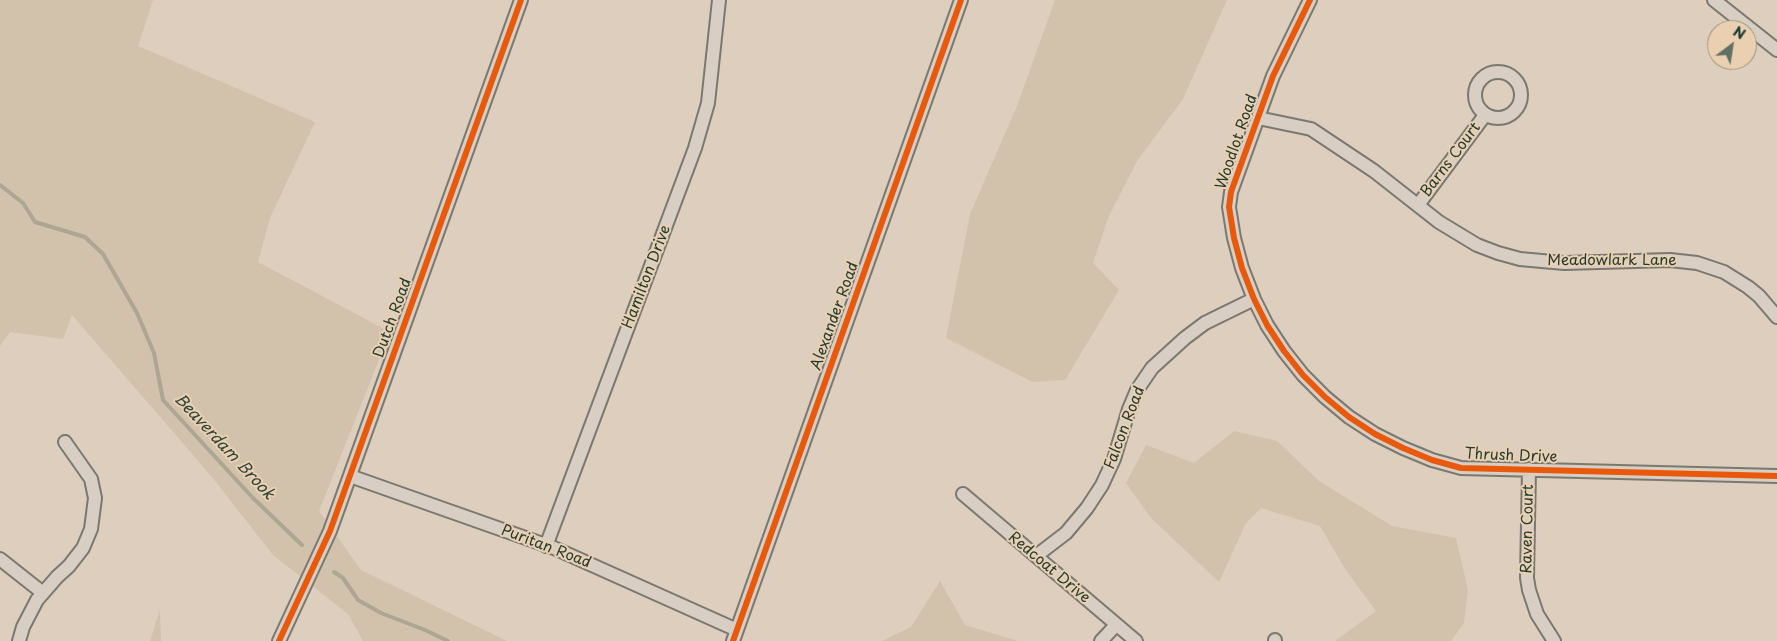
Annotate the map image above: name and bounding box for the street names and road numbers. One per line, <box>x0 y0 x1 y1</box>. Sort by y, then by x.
street label: Woodlot Road <box>1212 92 1262 192</box>
street label: Barns Court <box>1417 119 1485 201</box>
street label: Hamilton Drive <box>619 223 675 331</box>
street label: Meadowlark Lane <box>1547 252 1677 270</box>
street label: Alexander Road <box>807 259 863 373</box>
street label: Dutch Road <box>370 276 416 360</box>
street label: Falcon Road <box>1101 384 1149 472</box>
street label: Thrush Drive <box>1464 445 1558 467</box>
street label: Raven Court <box>1518 484 1538 574</box>
street label: Puritan Road <box>499 522 593 572</box>
street label: Redcoat Drive <box>1004 529 1094 607</box>

